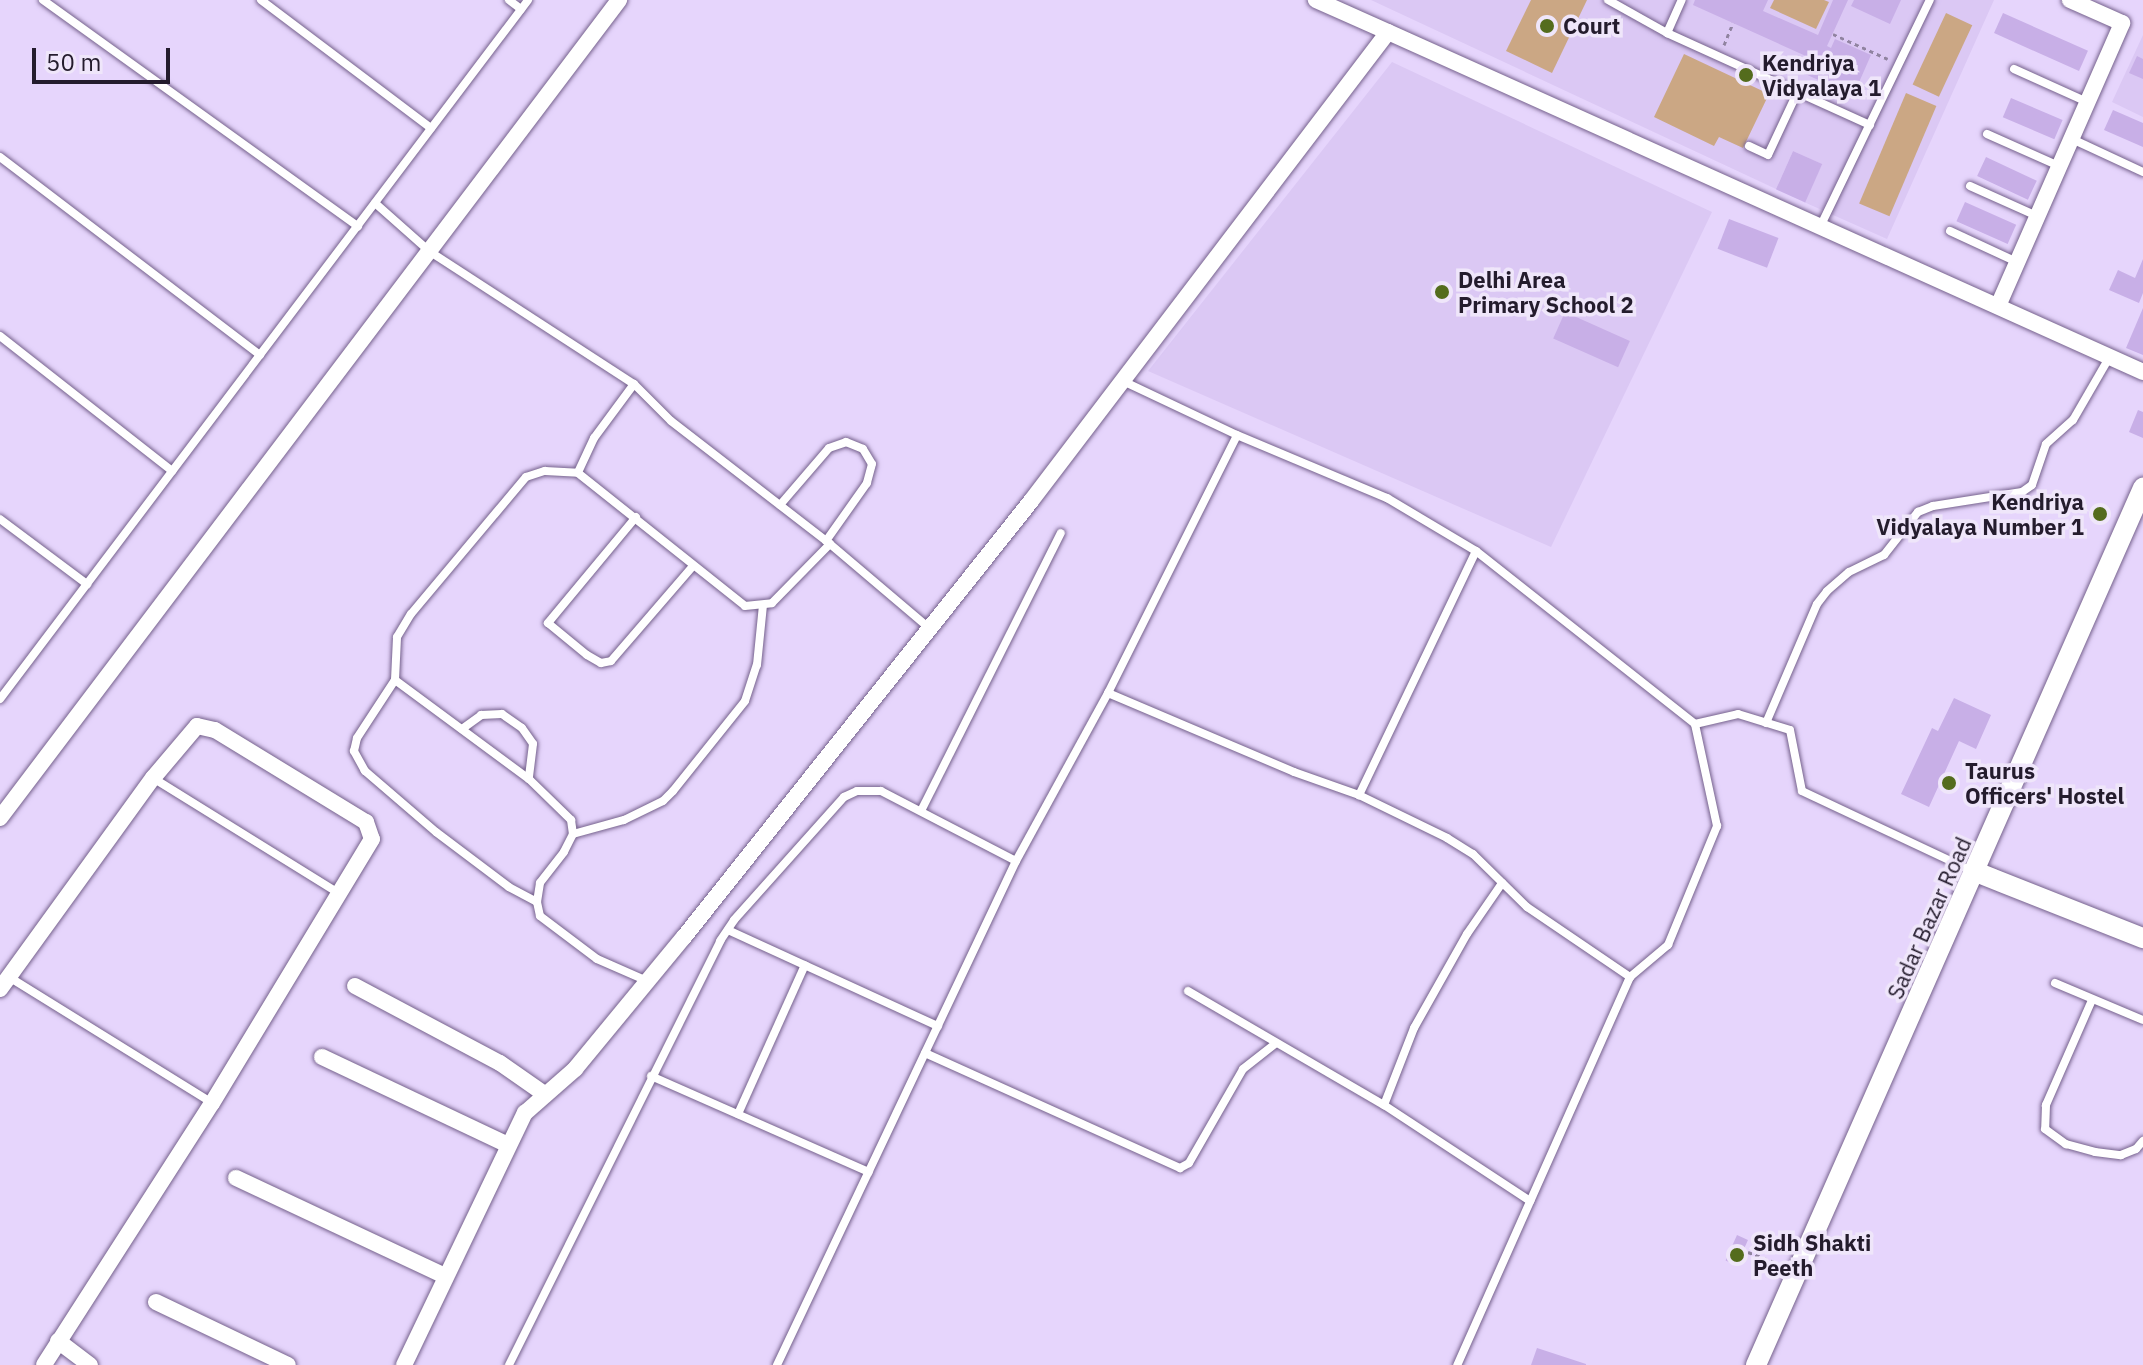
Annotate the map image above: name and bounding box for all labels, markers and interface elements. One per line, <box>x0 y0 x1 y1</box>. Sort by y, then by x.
place label: Court <box>1563 13 1620 39</box>
marker: Court <box>1538 17 1556 35</box>
scale bar <box>36 32 174 82</box>
text: 50 m <box>46 46 101 78</box>
place label: Kendriya Vidyalaya 1 <box>1762 49 1881 100</box>
marker: Kendriya Vidyalaya 1 <box>1737 66 1755 84</box>
place label: Delhi Area Primary School 2 <box>1458 266 1634 318</box>
marker: Delhi Area Primary School 2 <box>1433 283 1451 301</box>
place label: Kendriya Vidyalaya Number 1 <box>1876 488 2084 540</box>
marker: Kendriya Vidyalaya Number 1 <box>2091 505 2109 523</box>
place label: Taurus Officers' Hostel <box>1965 757 2124 808</box>
marker: Taurus Officers' Hostel <box>1940 774 1958 792</box>
street label: Sadar Bazar Road <box>1882 833 1976 1003</box>
place label: Sidh Shakti Peeth <box>1753 1229 1871 1280</box>
marker: Sidh Shakti Peeth <box>1728 1246 1746 1264</box>

